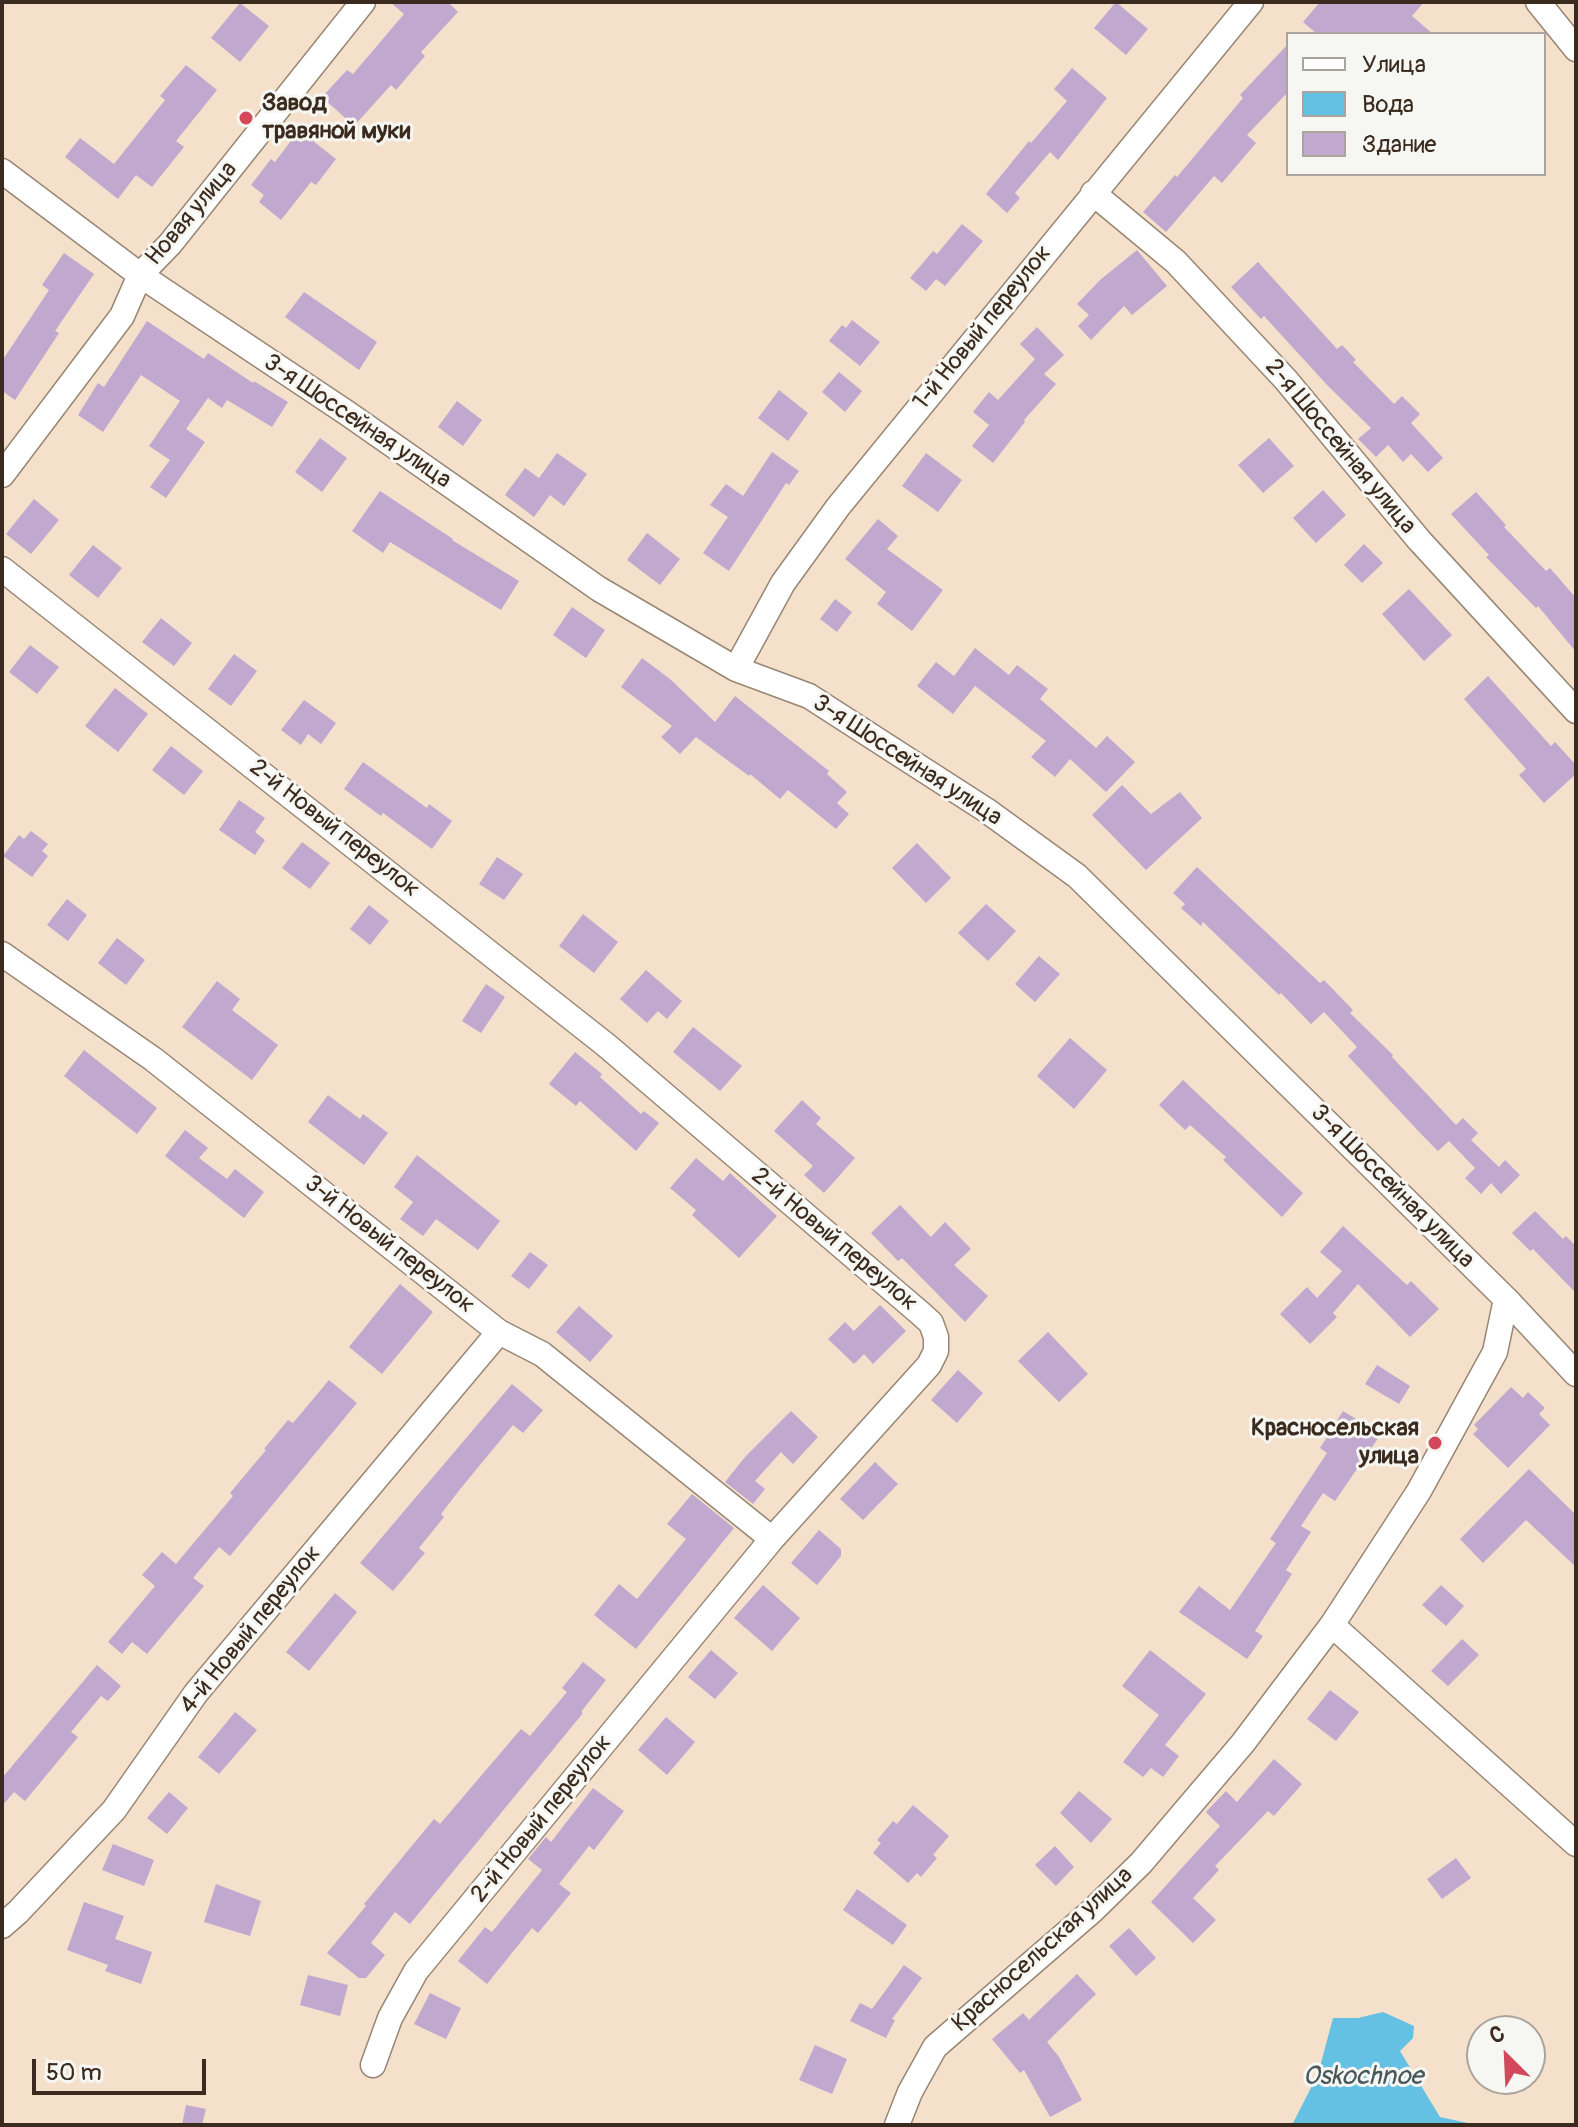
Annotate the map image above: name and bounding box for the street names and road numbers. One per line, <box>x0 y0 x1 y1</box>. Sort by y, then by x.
street label: Новая улица <box>140 156 244 272</box>
street label: 1-й Новый переулок <box>908 240 1058 416</box>
street label: 3-я Шоссейная улица <box>258 349 456 495</box>
street label: 2-я Шоссейная улица <box>1258 354 1422 540</box>
street label: 3-я Шоссейная улица <box>807 689 1007 833</box>
street label: 2-й Новый переулок <box>243 754 425 904</box>
street label: 3-я Шоссейная улица <box>1304 1099 1480 1275</box>
street label: 2-й Новый переулок <box>745 1162 923 1318</box>
street label: 3-й Новый переулок <box>298 1170 480 1320</box>
street label: 4-й Новый переулок <box>174 1540 328 1720</box>
street label: 2-й Новый переулок <box>465 1729 619 1909</box>
street label: Красносельская улица <box>947 1861 1139 2039</box>

